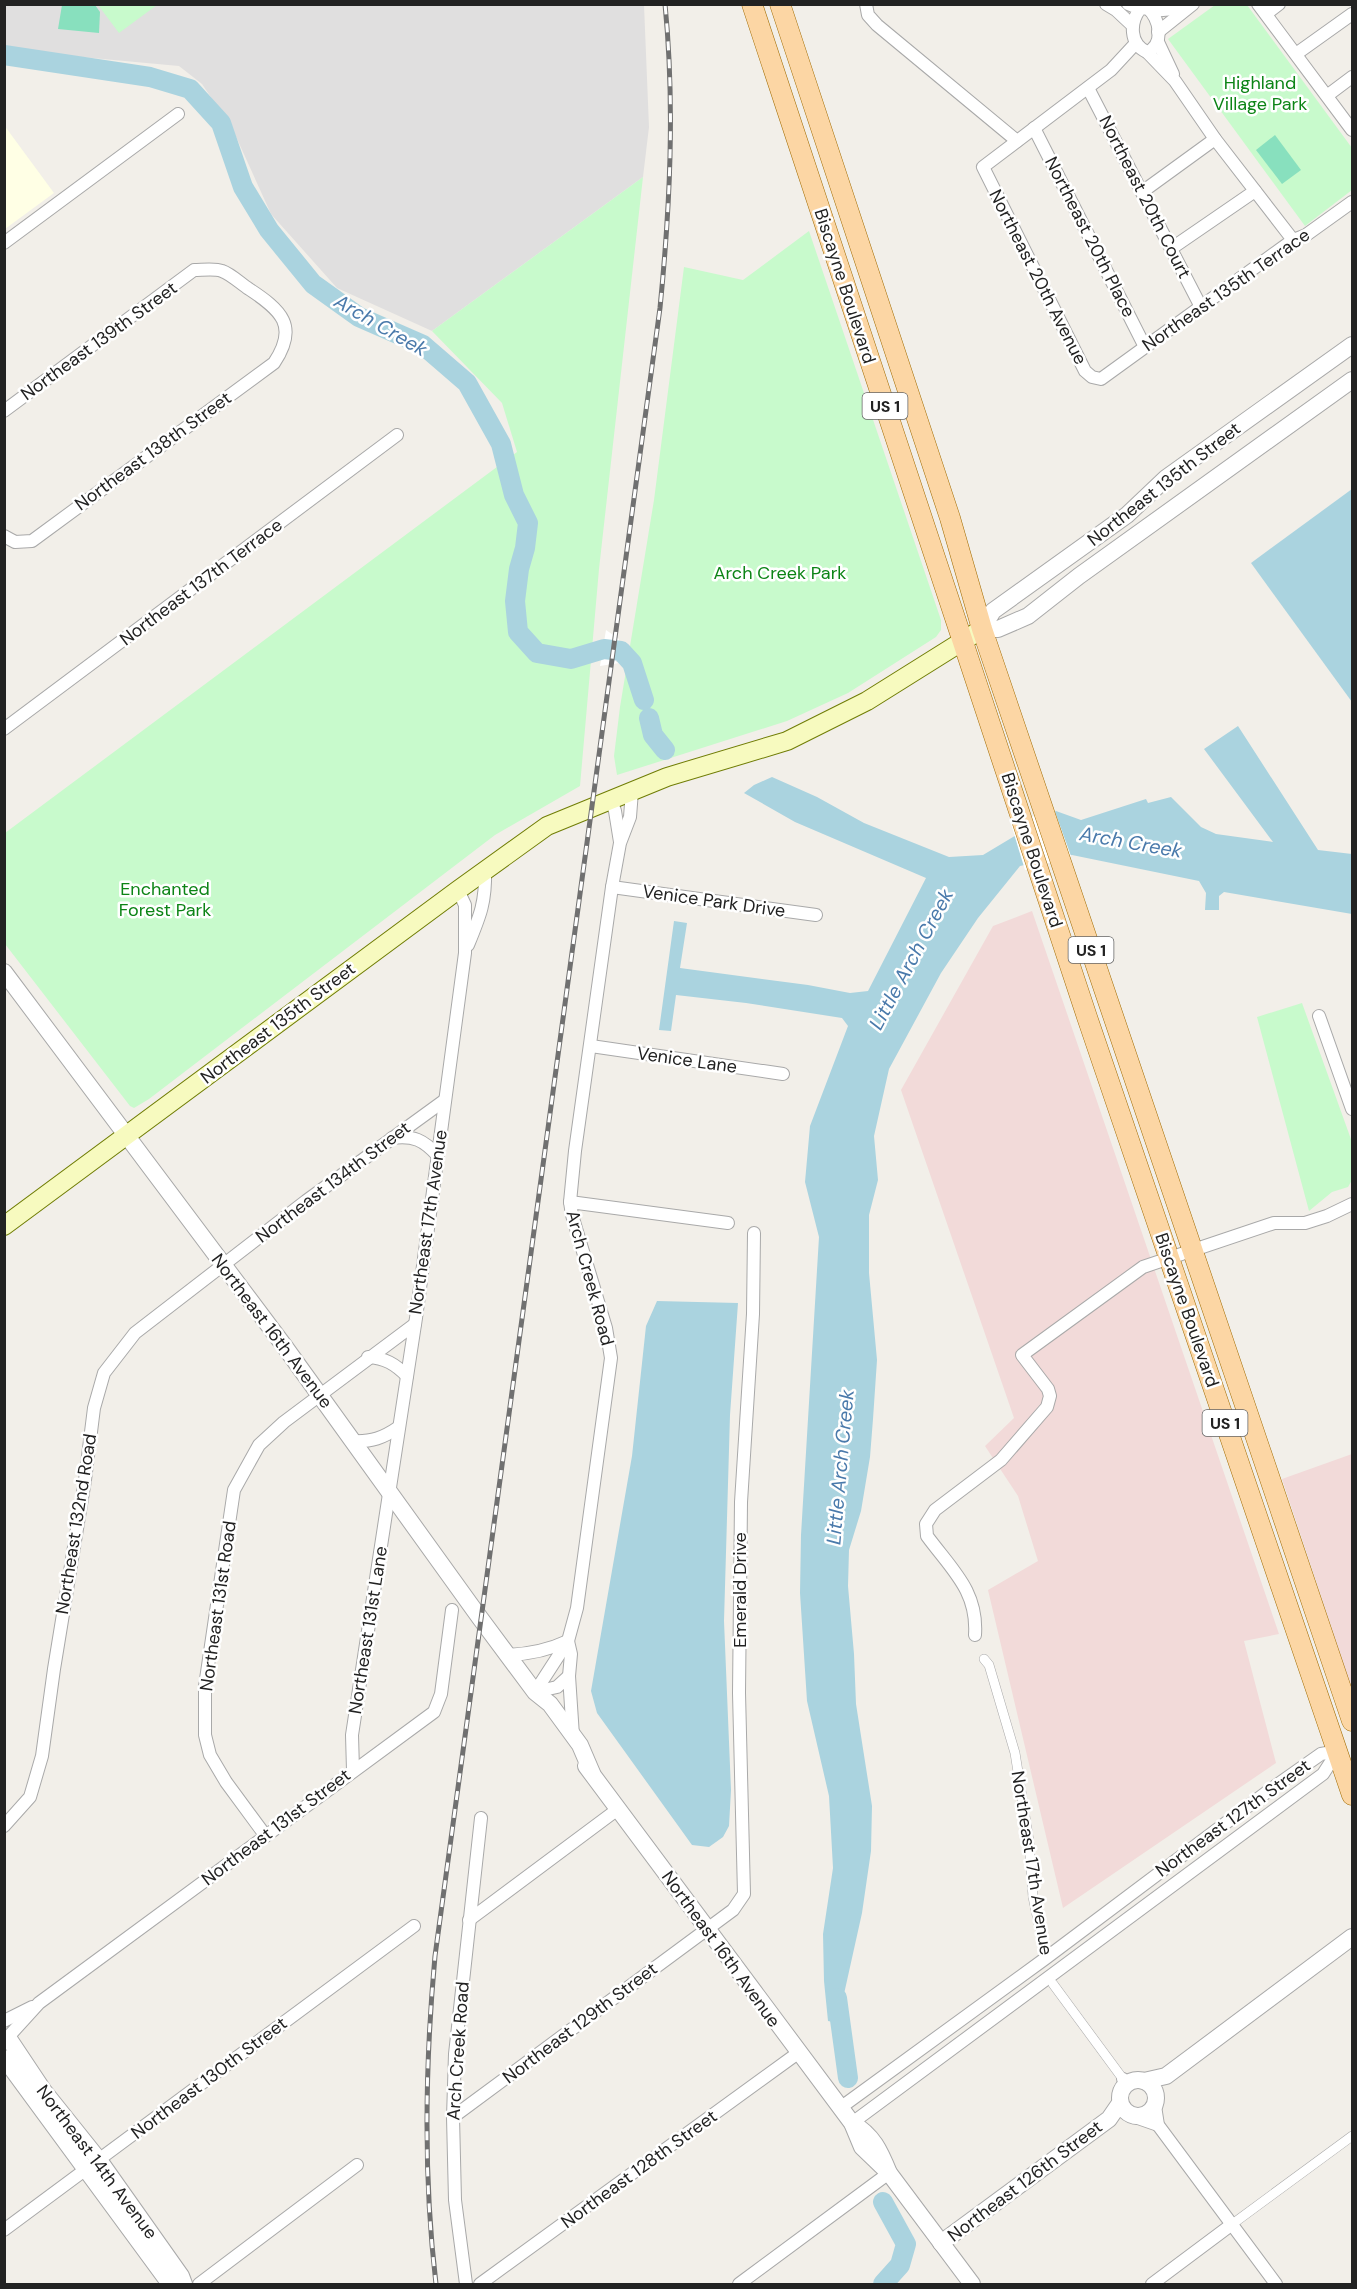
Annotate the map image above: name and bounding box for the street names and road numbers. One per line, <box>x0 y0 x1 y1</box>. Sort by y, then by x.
street label: Northeast 20th Court <box>1093 111 1197 283</box>
street label: Northeast 20th Place <box>1039 153 1141 321</box>
street label: Northeast 20th Avenue <box>983 185 1093 369</box>
street label: Biscayne Boulevard <box>809 205 881 367</box>
street label: Northeast 135th Terrace <box>1137 223 1315 357</box>
street label: Northeast 139th Street <box>16 276 182 406</box>
street label: Northeast 138th Street <box>70 386 236 516</box>
road number: US 1 <box>862 393 908 419</box>
street label: Northeast 135th Street <box>1082 417 1246 551</box>
street label: Northeast 137th Terrace <box>115 513 287 651</box>
street label: Biscayne Boulevard <box>996 769 1068 931</box>
street label: Venice Park Drive <box>641 879 787 923</box>
road number: US 1 <box>1068 937 1114 963</box>
street label: Northeast 135th Street <box>196 957 360 1089</box>
street label: Venice Lane <box>635 1041 739 1079</box>
street label: Northeast 134th Street <box>251 1116 415 1248</box>
street label: Northeast 17th Avenue <box>403 1128 453 1316</box>
street label: Arch Creek Road <box>560 1208 620 1348</box>
street label: Biscayne Boulevard <box>1149 1230 1225 1390</box>
street label: Northeast 16th Avenue <box>206 1249 338 1413</box>
road number: US 1 <box>1202 1410 1248 1436</box>
street label: Northeast 132nd Road <box>50 1432 102 1616</box>
street label: Northeast 131st Road <box>194 1519 242 1693</box>
street label: Emerald Drive <box>728 1532 752 1648</box>
street label: Northeast 131st Lane <box>343 1544 393 1716</box>
street label: Northeast 127th Street <box>1151 1754 1315 1882</box>
street label: Northeast 131st Street <box>197 1763 355 1891</box>
street label: Northeast 17th Avenue <box>1006 1769 1058 1957</box>
street label: Northeast 16th Avenue <box>656 1866 786 2032</box>
street label: Northeast 129th Street <box>498 1957 662 2089</box>
street label: Arch Creek Road <box>441 1981 475 2121</box>
street label: Northeast 130th Street <box>126 2011 292 2145</box>
street label: Northeast 14th Avenue <box>31 2080 163 2244</box>
street label: Northeast 128th Street <box>556 2104 722 2234</box>
street label: Northeast 126th Street <box>943 2115 1107 2247</box>

